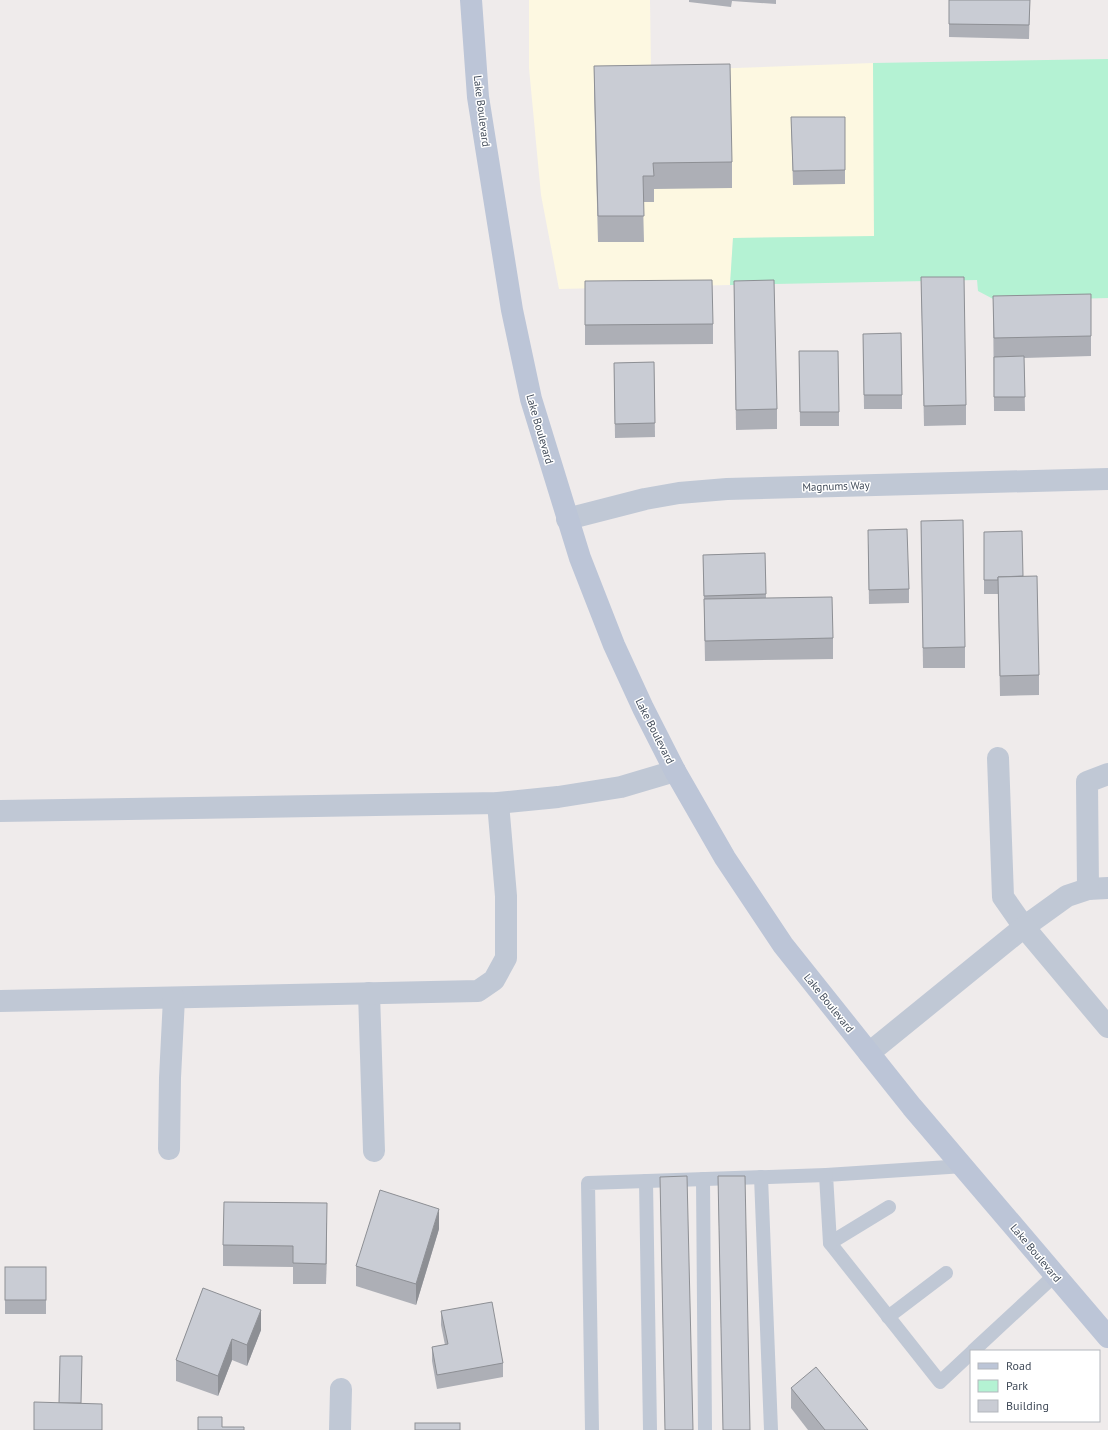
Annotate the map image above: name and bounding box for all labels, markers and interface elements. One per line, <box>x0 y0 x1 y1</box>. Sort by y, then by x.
street label: Lake Boulevard <box>471 75 493 148</box>
street label: Lake Boulevard <box>523 393 557 466</box>
street label: Magnums Way <box>802 478 871 494</box>
street label: Lake Boulevard <box>632 696 678 766</box>
street label: Lake Boulevard <box>801 971 857 1035</box>
street label: Lake Boulevard <box>1008 1221 1064 1285</box>
legend <box>970 1350 1100 1422</box>
text: Road <box>1006 1358 1031 1373</box>
text: Park <box>1006 1378 1028 1393</box>
text: Building <box>1006 1398 1049 1413</box>

